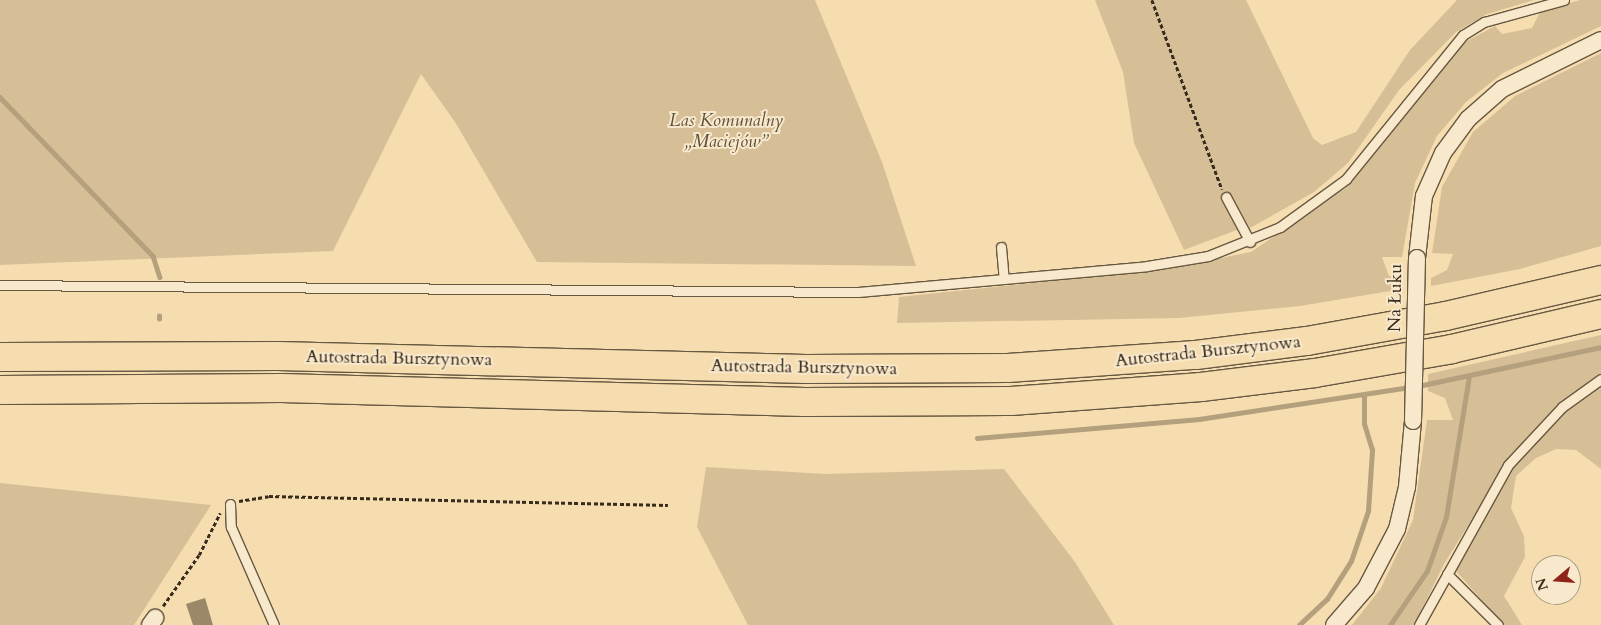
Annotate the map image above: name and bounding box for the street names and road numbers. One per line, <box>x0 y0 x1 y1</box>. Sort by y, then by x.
street label: Na Łuku <box>1385 264 1407 332</box>
street label: Autostrada Bursztynowa <box>1114 332 1302 372</box>
street label: Autostrada Bursztynowa <box>306 347 492 371</box>
street label: Autostrada Bursztynowa <box>711 356 897 380</box>

